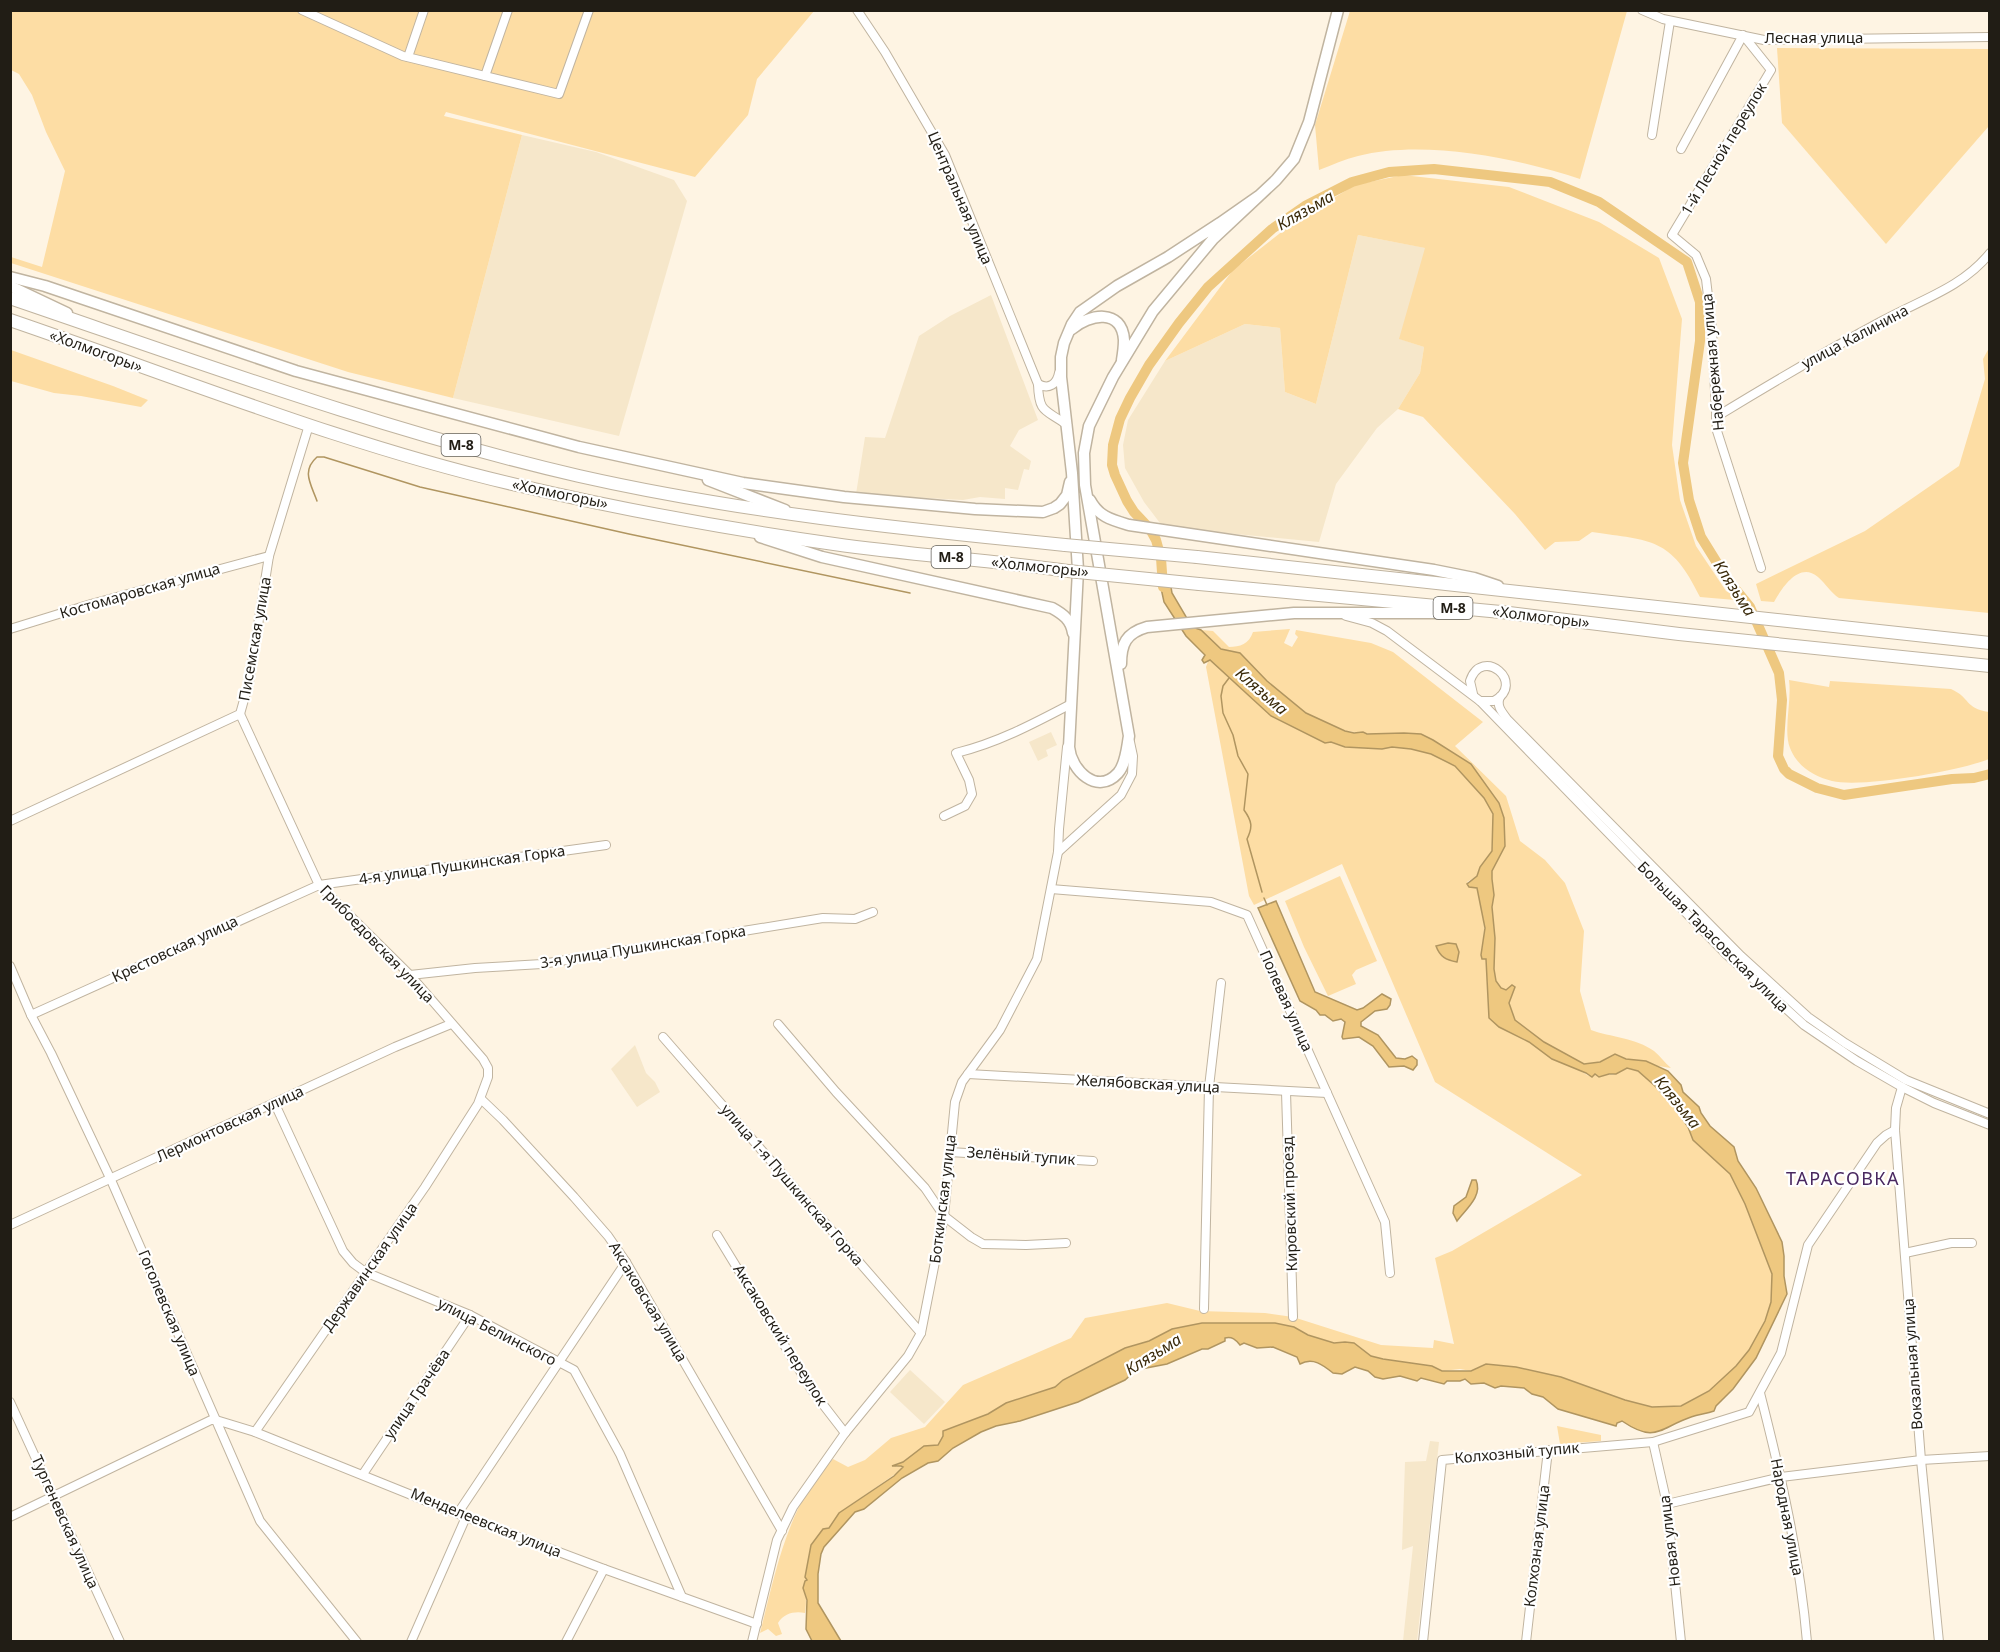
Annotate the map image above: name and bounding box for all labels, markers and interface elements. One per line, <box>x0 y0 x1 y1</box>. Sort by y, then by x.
street label: Лесная улица <box>1765 27 1863 47</box>
street label: 1-й Лесной переулок <box>1676 79 1771 218</box>
street label: Центральная улица <box>924 128 998 267</box>
water label: Клязьма <box>1272 185 1338 235</box>
street label: Набережная улица <box>1696 293 1728 432</box>
street label: улица Калинина <box>1798 300 1911 373</box>
street label: «Холмогоры» <box>47 324 146 376</box>
road number: М-8 <box>442 434 480 456</box>
street label: «Холмогоры» <box>510 473 610 513</box>
road number: М-8 <box>932 546 970 568</box>
street label: «Холмогоры» <box>990 551 1090 581</box>
water label: Клязьма <box>1709 556 1761 620</box>
street label: Костомаровская улица <box>57 558 222 623</box>
street label: Писемская улица <box>233 575 275 703</box>
road number: М-8 <box>1434 597 1472 619</box>
street label: «Холмогоры» <box>1491 600 1591 632</box>
water label: Клязьма <box>1231 662 1293 720</box>
street label: 4-я улица Пушкинская Горка <box>358 840 566 888</box>
street label: Большая Тарасовская улица <box>1634 856 1794 1016</box>
street label: Грибоедовская улица <box>316 880 439 1007</box>
street label: Крестовская улица <box>108 910 241 986</box>
street label: 3-я улица Пушкинская Горка <box>539 920 747 972</box>
street label: Полевая улица <box>1256 947 1318 1054</box>
street label: Желябовская улица <box>1076 1069 1220 1097</box>
water label: Клязьма <box>1650 1071 1706 1133</box>
street label: Лермонтовская улица <box>153 1080 306 1166</box>
street label: улица 1-я Пушкинская Горка <box>717 1099 869 1269</box>
street label: Боткинская улица <box>924 1133 960 1265</box>
street label: Кировский проезд <box>1277 1136 1301 1272</box>
street label: Зелёный тупик <box>966 1141 1076 1169</box>
district label: ТАРАСОВКА <box>1786 1166 1900 1190</box>
street label: Державинская улица <box>317 1198 421 1335</box>
street label: Аксаковская улица <box>605 1238 693 1365</box>
street label: Гоголевская улица <box>134 1246 206 1379</box>
street label: Аксаковский переулок <box>729 1260 832 1409</box>
street label: улица Белинского <box>435 1293 560 1370</box>
street label: Вокзальная улица <box>1897 1298 1927 1431</box>
water label: Клязьма <box>1121 1328 1185 1380</box>
street label: улица Грачёва <box>379 1344 454 1443</box>
street label: Колхозный тупик <box>1454 1437 1580 1467</box>
street label: Тургеневская улица <box>28 1452 104 1591</box>
street label: Народная улица <box>1767 1456 1809 1577</box>
street label: Менделеевская улица <box>408 1483 565 1561</box>
street label: Колхозная улица <box>1519 1484 1553 1608</box>
street label: Новая улица <box>1653 1494 1685 1588</box>

